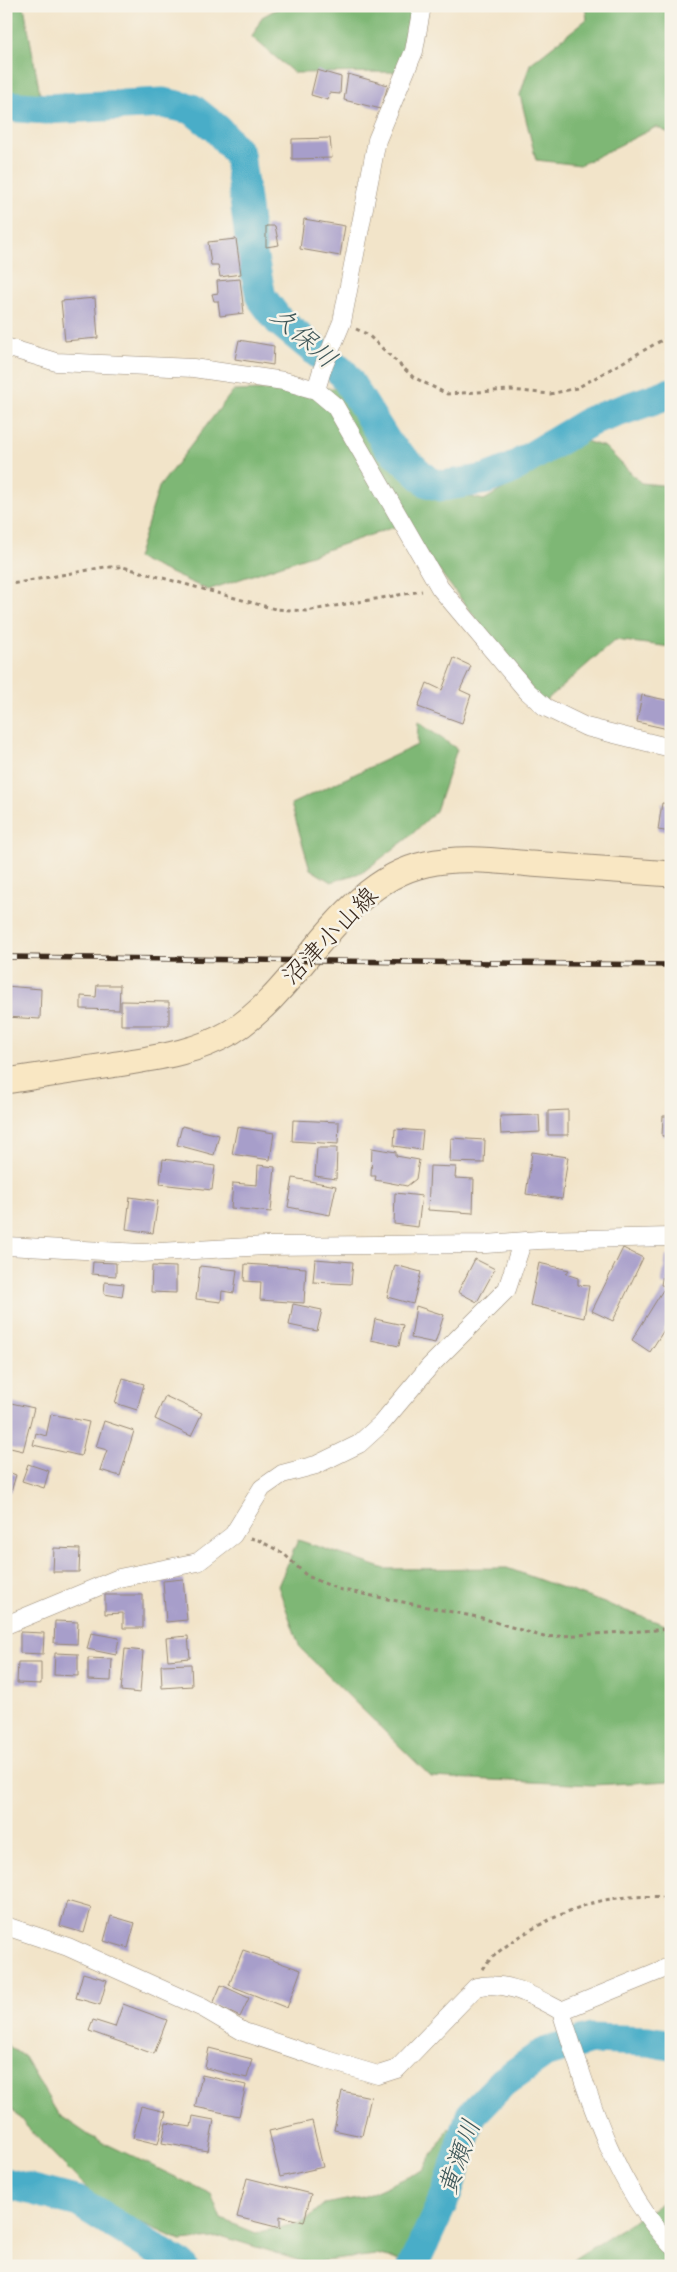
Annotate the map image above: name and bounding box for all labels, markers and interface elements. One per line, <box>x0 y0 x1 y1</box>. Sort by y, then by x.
water label: 久保川 <box>264 299 344 375</box>
street label: 沼津小山線 <box>275 880 385 992</box>
water label: 黄瀬川 <box>430 2115 488 2199</box>

